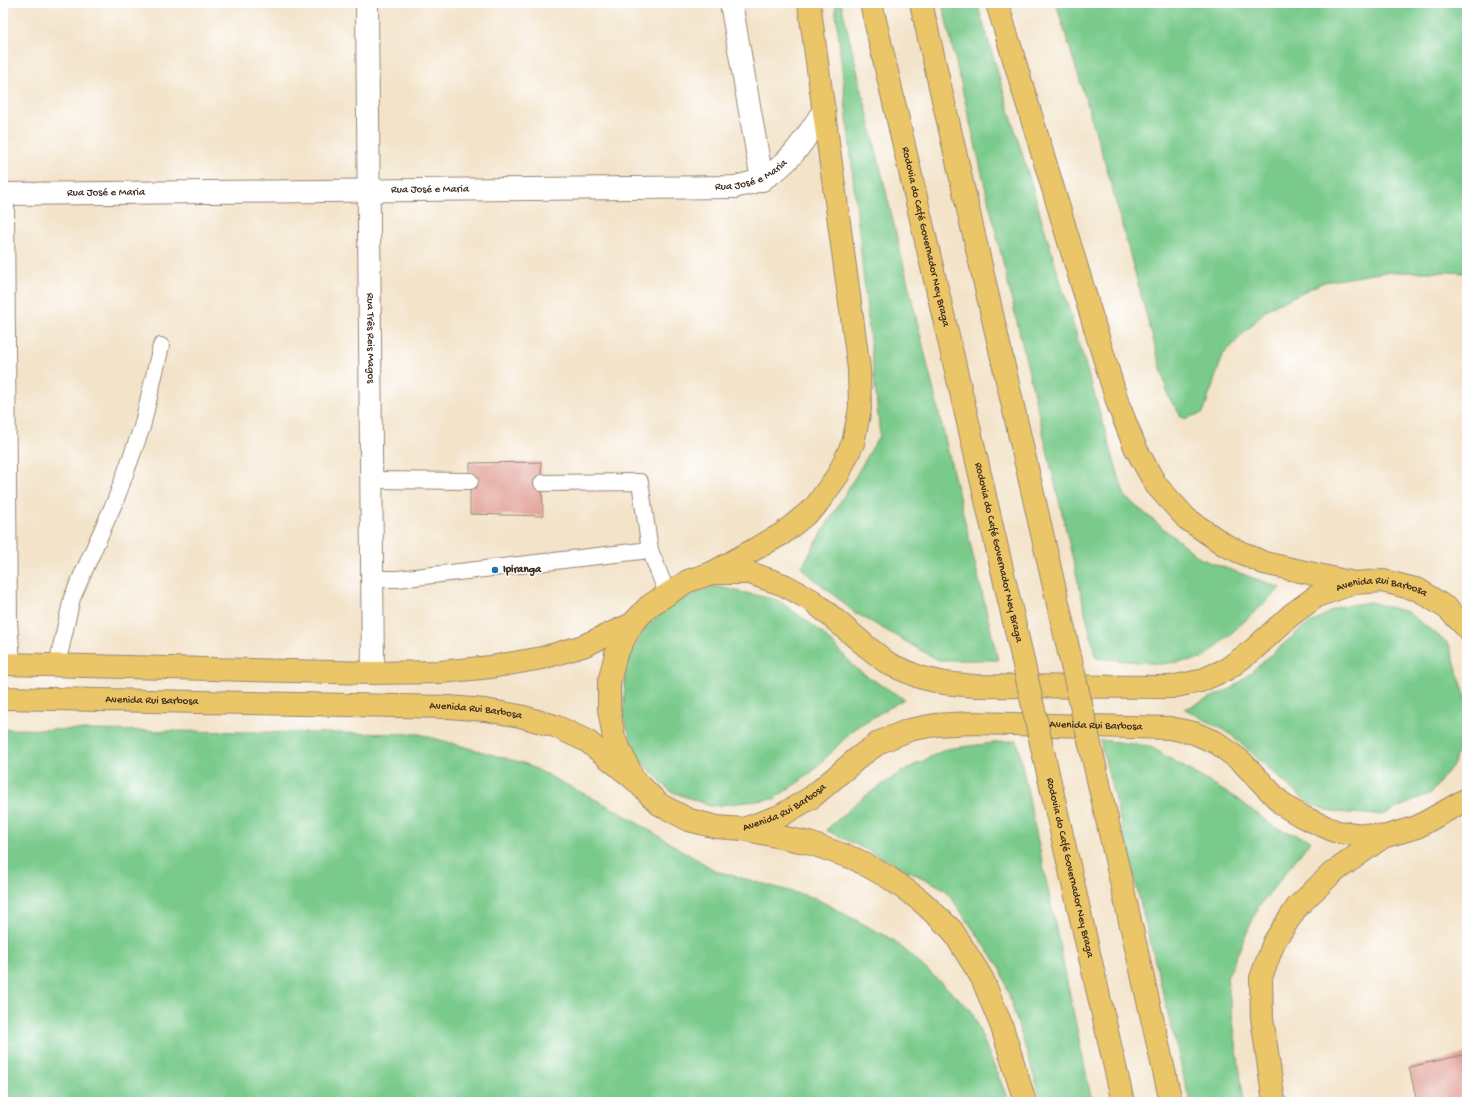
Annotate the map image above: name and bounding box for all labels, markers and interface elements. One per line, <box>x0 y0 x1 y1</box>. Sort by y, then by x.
street label: Rodovia do Café Governador Ney Braga <box>898 146 952 329</box>
street label: Rua José e Maria <box>715 157 791 193</box>
street label: Rua José e Maria <box>391 184 470 196</box>
street label: Rua José e Maria <box>67 187 146 199</box>
street label: Rua Três Reis Magos <box>364 293 376 384</box>
street label: Rodovia do Café Governador Ney Braga <box>971 461 1025 644</box>
place label: Ipiranga <box>503 564 542 577</box>
marker: Ipiranga <box>490 565 500 575</box>
street label: Avenida Rui Barbosa <box>1335 575 1430 600</box>
street label: Avenida Rui Barbosa <box>105 694 200 708</box>
street label: Avenida Rui Barbosa <box>429 701 524 722</box>
street label: Avenida Rui Barbosa <box>1049 719 1143 733</box>
street label: Rodovia do Café Governador Ney Braga <box>1043 777 1096 960</box>
street label: Avenida Rui Barbosa <box>741 781 829 835</box>

